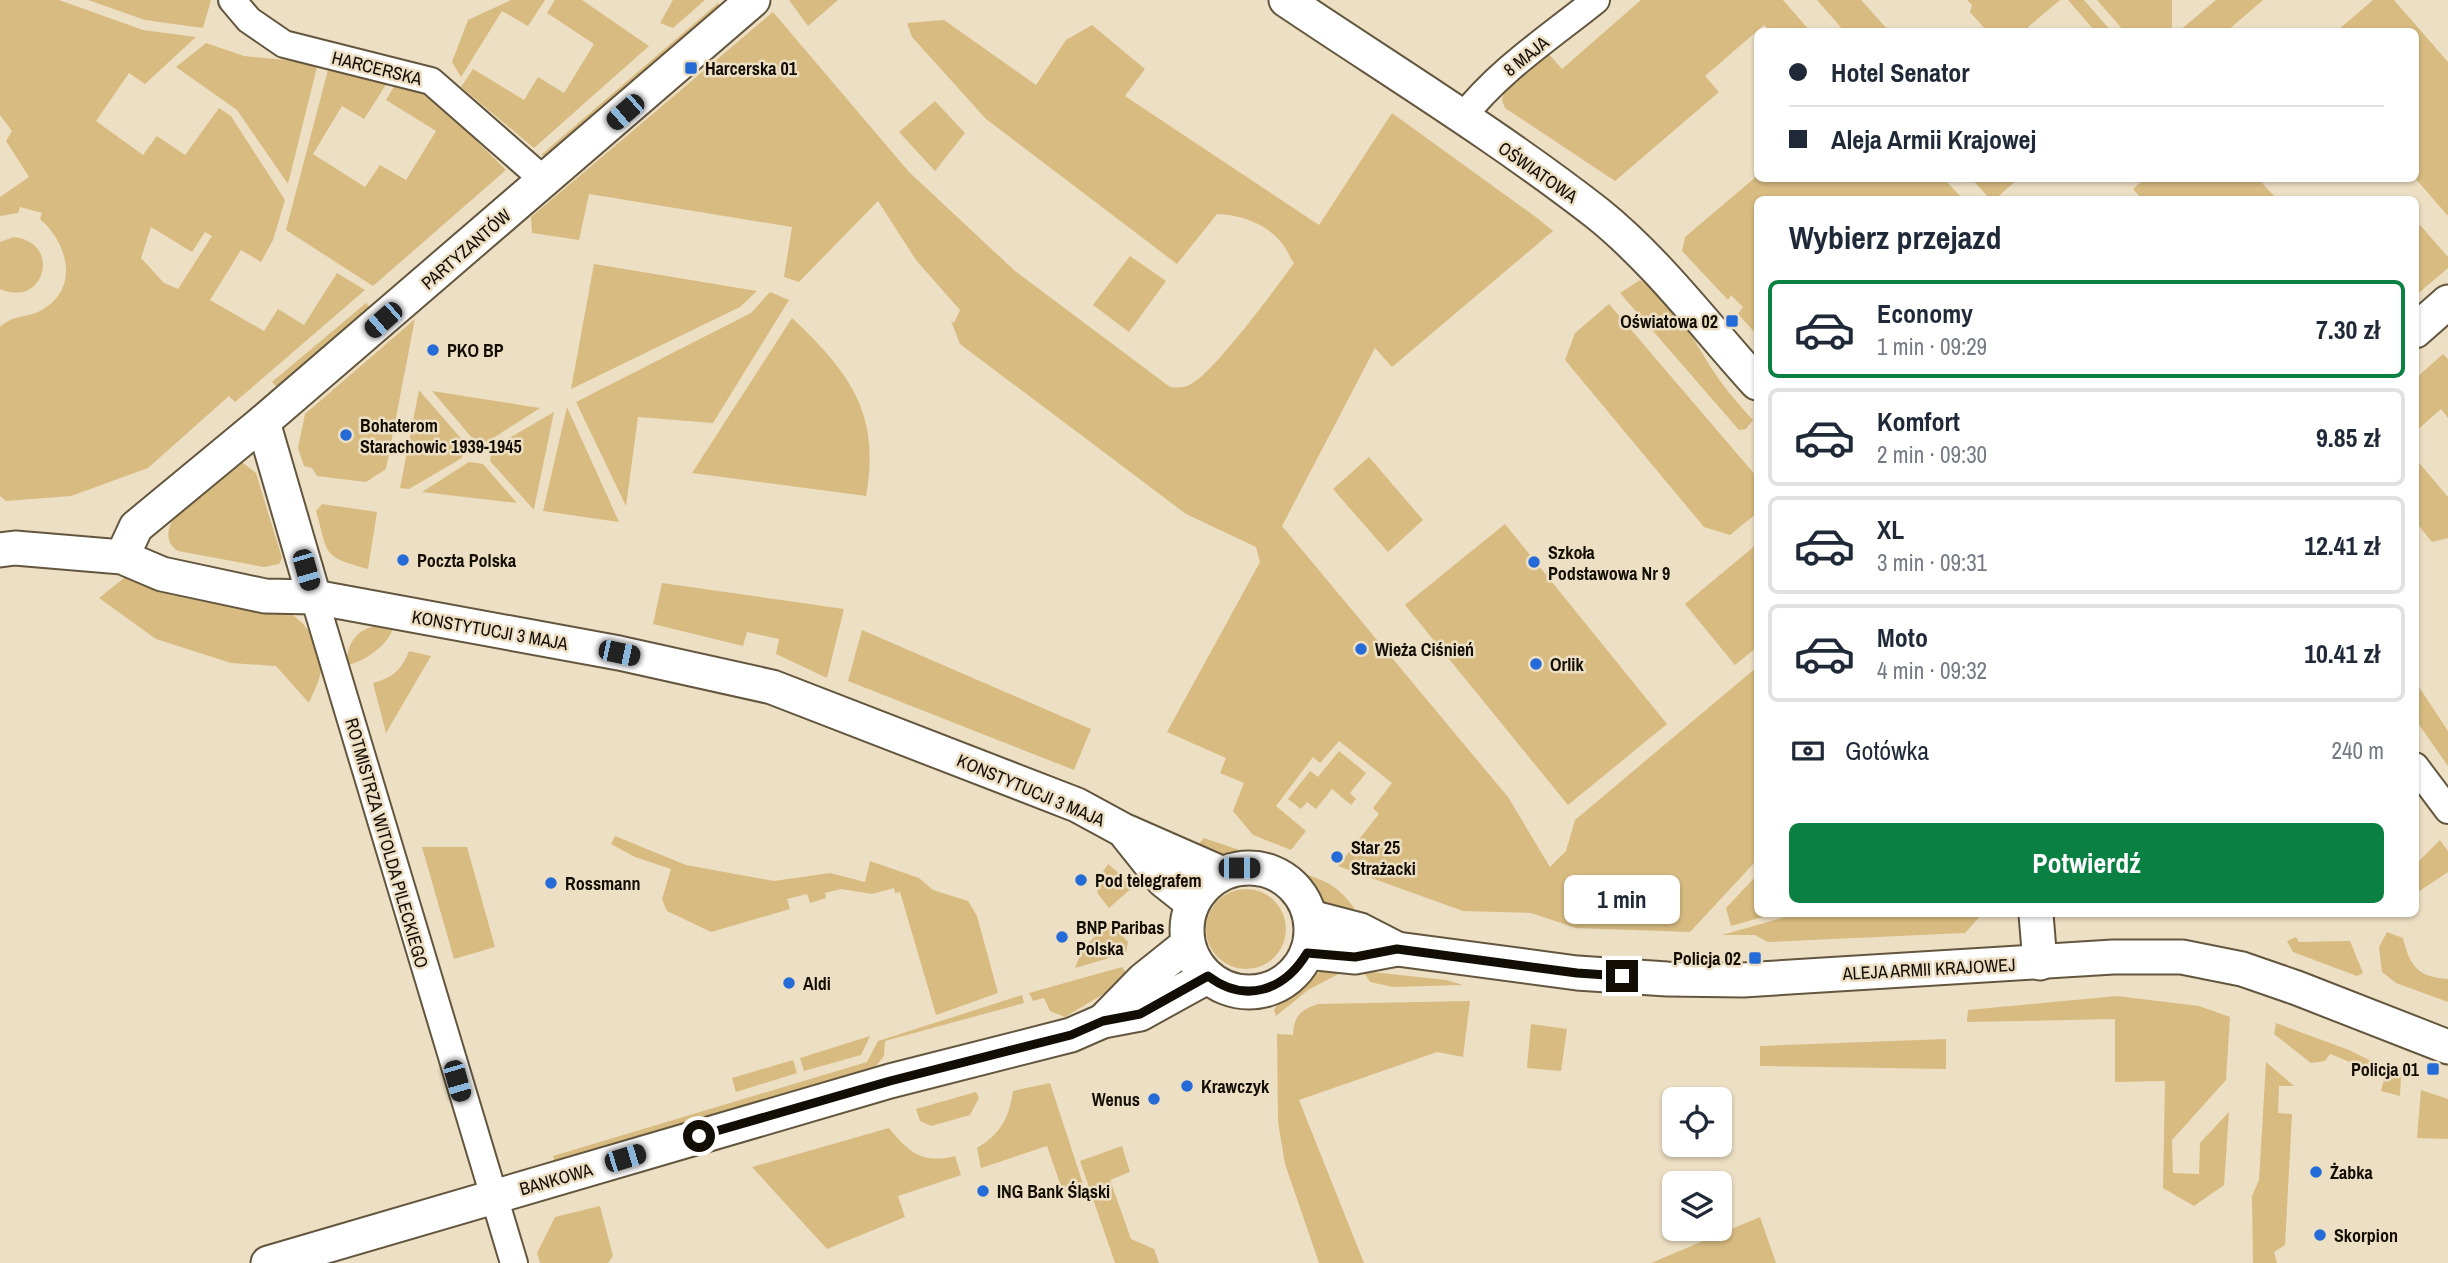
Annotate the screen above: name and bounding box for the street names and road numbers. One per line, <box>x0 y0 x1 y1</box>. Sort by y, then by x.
street label: 8 MAJA <box>1498 30 1554 82</box>
street label: HARCERSKA <box>329 45 425 91</box>
street label: OŚWIATOWA <box>1493 135 1583 209</box>
street label: PARTYZANTÓW <box>416 203 516 295</box>
street label: KONSTYTUCJI 3 MAJA <box>410 604 570 656</box>
street label: ROTMISTRZA WITOLDA PILECKIEGO <box>339 715 435 971</box>
street label: KONSTYTUCJI 3 MAJA <box>953 748 1109 832</box>
street label: ALEJA ARMII KRAJOWEJ <box>1841 952 2016 986</box>
street label: BANKOWA <box>517 1157 596 1201</box>

